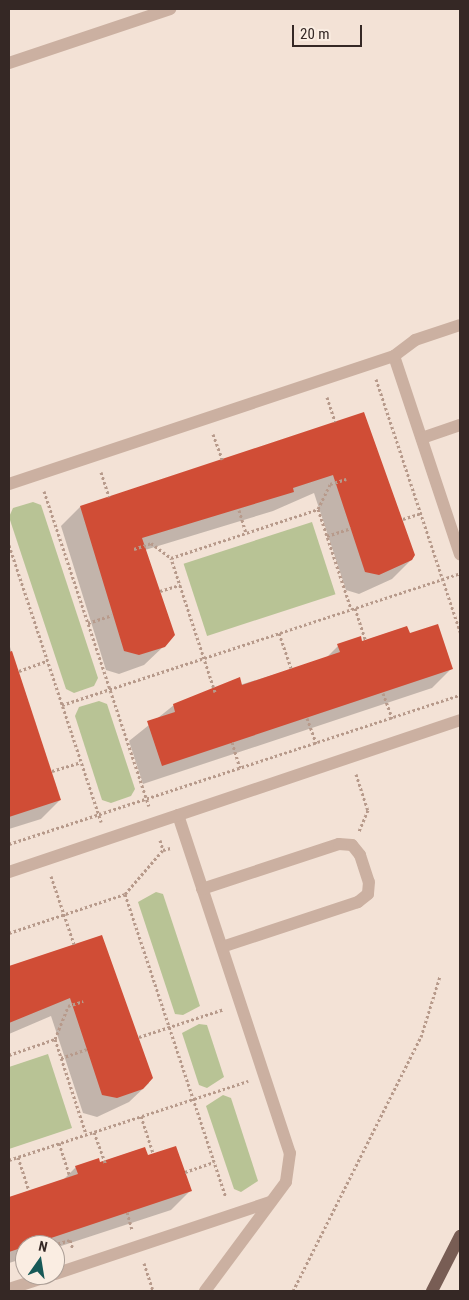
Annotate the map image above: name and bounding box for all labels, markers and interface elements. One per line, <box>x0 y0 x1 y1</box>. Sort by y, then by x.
scale bar <box>294 15 364 47</box>
text: 20 m <box>300 25 330 43</box>
north arrow <box>15 1235 65 1285</box>
text: N <box>37 1238 49 1255</box>

